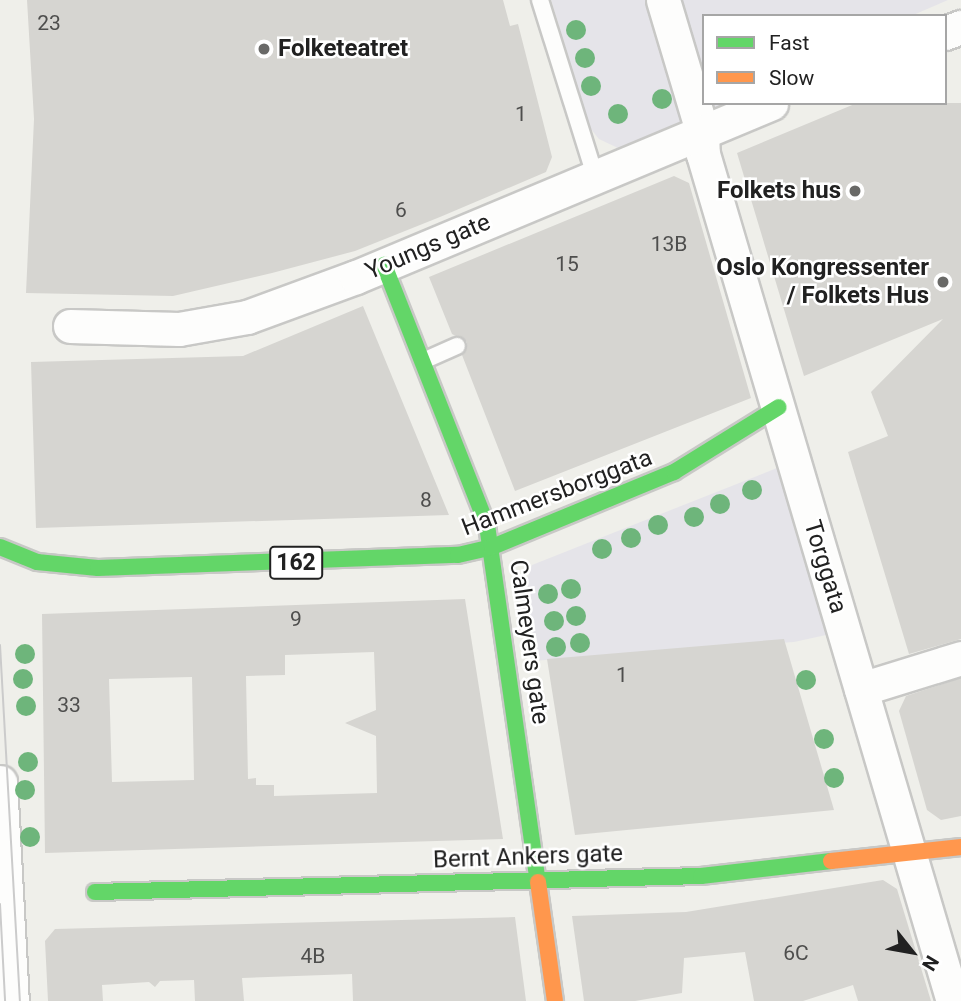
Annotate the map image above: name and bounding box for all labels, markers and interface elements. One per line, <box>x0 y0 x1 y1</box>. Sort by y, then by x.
house number: 23 <box>37 10 61 36</box>
legend <box>702 14 947 105</box>
text: Fast <box>769 31 809 55</box>
place label: Folketeatret <box>278 35 408 63</box>
marker: Folketeatret <box>256 41 272 57</box>
text: Slow <box>769 66 814 90</box>
house number: 1 <box>515 101 527 127</box>
place label: Folkets hus <box>717 177 841 205</box>
marker: Folkets hus <box>847 183 863 199</box>
house number: 6 <box>395 197 407 223</box>
street label: Youngs gate <box>361 208 495 286</box>
house number: 13B <box>651 231 687 257</box>
house number: 15 <box>555 251 579 277</box>
place label: Oslo Kongressenter / Folkets Hus <box>716 254 929 310</box>
marker: Oslo Kongressenter / Folkets Hus <box>935 274 951 290</box>
street label: Hammersborggata <box>458 443 656 543</box>
house number: 8 <box>420 487 432 513</box>
street label: Torggata <box>797 517 853 617</box>
road number: 162 <box>268 544 324 582</box>
street label: Calmeyers gate <box>503 558 555 726</box>
house number: 9 <box>290 606 302 632</box>
house number: 1 <box>616 662 628 688</box>
house number: 33 <box>57 692 81 718</box>
street label: Bernt Ankers gate <box>433 839 623 875</box>
north arrow <box>877 917 947 987</box>
house number: 6C <box>783 940 809 966</box>
house number: 4B <box>301 943 325 969</box>
text: N <box>917 951 944 975</box>

